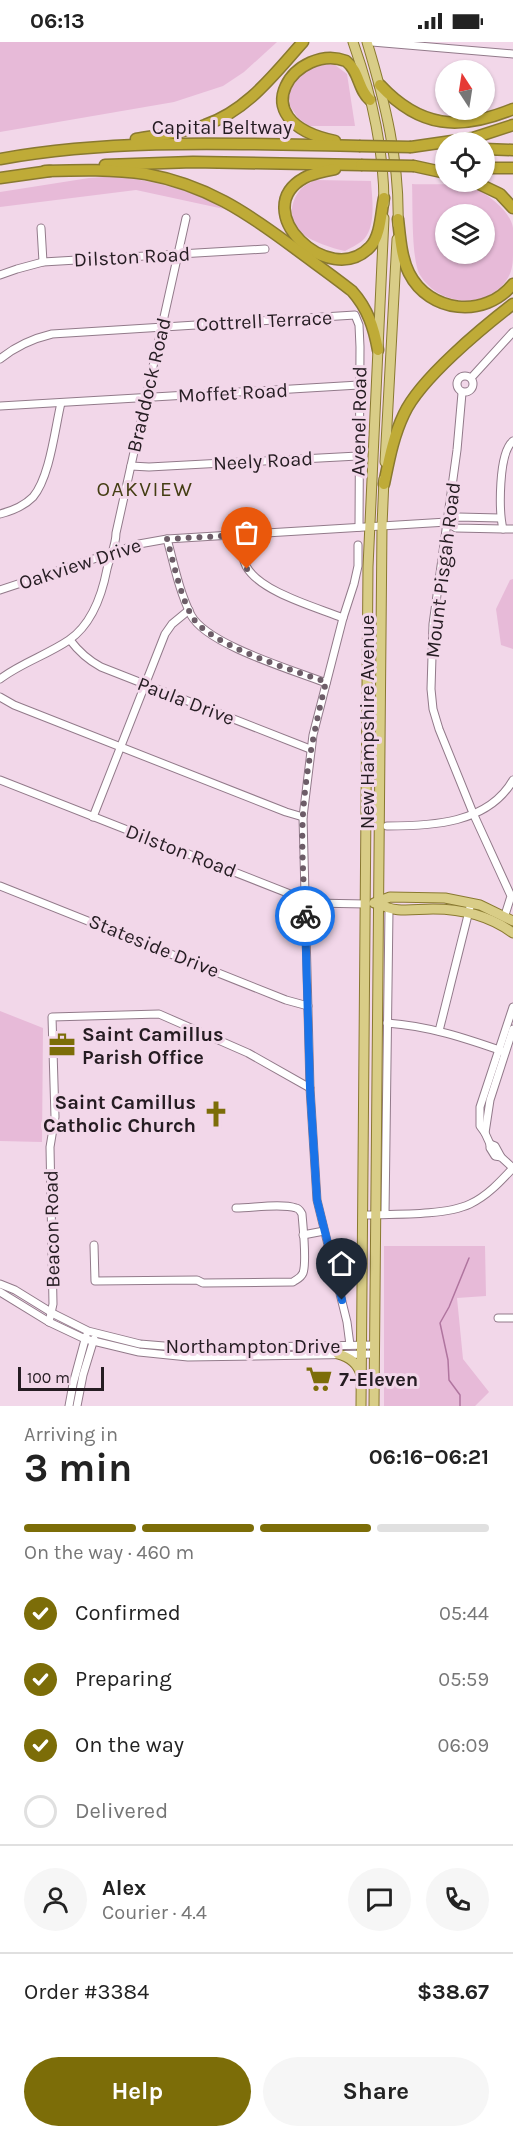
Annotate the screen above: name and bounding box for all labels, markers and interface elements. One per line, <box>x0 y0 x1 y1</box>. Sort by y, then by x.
text: 06:13 <box>30 8 85 34</box>
north arrow <box>435 60 495 120</box>
map controls <box>435 60 495 264</box>
street label: Capital Beltway <box>152 116 292 139</box>
button: locate <box>435 132 495 192</box>
button: layers <box>435 204 495 264</box>
street label: Dilston Road <box>73 242 191 272</box>
street label: Cottrell Terrace <box>195 306 333 336</box>
street label: Braddock Road <box>122 315 176 455</box>
street label: Avenel Road <box>347 366 371 476</box>
street label: Moffet Road <box>177 379 289 407</box>
street label: Neely Road <box>213 447 313 475</box>
district label: OAKVIEW <box>96 477 194 501</box>
street label: Mount Pisgah Road <box>421 481 465 659</box>
pin <box>221 507 272 569</box>
icon: bag <box>230 516 263 549</box>
street label: Oakview Drive <box>16 533 144 595</box>
street label: New Hampshire Avenue <box>356 615 379 829</box>
street label: Paula Drive <box>134 672 238 730</box>
street label: Dilston Road <box>122 819 240 883</box>
courier <box>275 886 335 946</box>
icon: bike <box>289 900 322 933</box>
street label: Stateside Drive <box>85 909 223 983</box>
place label: Saint Camillus Parish Office <box>82 1023 224 1069</box>
office icon: Saint Camillus Parish Office <box>47 1030 77 1060</box>
place label: Saint Camillus Catholic Church <box>43 1091 196 1137</box>
church icon: Saint Camillus Catholic Church <box>201 1099 231 1129</box>
street label: Beacon Road <box>39 1170 65 1288</box>
pin <box>316 1238 367 1300</box>
icon: home <box>325 1247 358 1280</box>
street label: Northampton Drive <box>166 1335 340 1358</box>
scale bar <box>18 1364 104 1392</box>
supermarket icon: 7-Eleven <box>304 1364 334 1394</box>
text: 100 m <box>27 1368 70 1387</box>
place label: 7-Eleven <box>339 1368 418 1391</box>
text: Arriving in <box>24 1423 118 1446</box>
text: 06:16–06:21 <box>369 1444 489 1470</box>
text: 3 min <box>24 1445 132 1491</box>
text: On the way · 460 m <box>24 1541 194 1564</box>
icon: check <box>24 1597 57 1630</box>
text: Confirmed <box>75 1600 181 1626</box>
text: 05:44 <box>439 1602 489 1625</box>
icon: check <box>24 1663 57 1696</box>
text: Preparing <box>75 1666 172 1692</box>
text: 05:59 <box>438 1668 489 1691</box>
icon: check <box>24 1729 57 1762</box>
text: On the way <box>75 1732 184 1758</box>
text: 06:09 <box>438 1734 489 1757</box>
text: Delivered <box>75 1798 168 1824</box>
button: person <box>24 1868 87 1931</box>
button: chat <box>348 1868 411 1931</box>
button: phone <box>426 1868 489 1931</box>
text: Alex <box>102 1875 146 1901</box>
text: Courier · 4.4 <box>102 1901 207 1924</box>
text: Order #3384 <box>24 1979 149 2005</box>
text: $38.67 <box>417 1979 489 2005</box>
button: Help <box>24 2057 251 2126</box>
button: Share <box>263 2057 489 2126</box>

